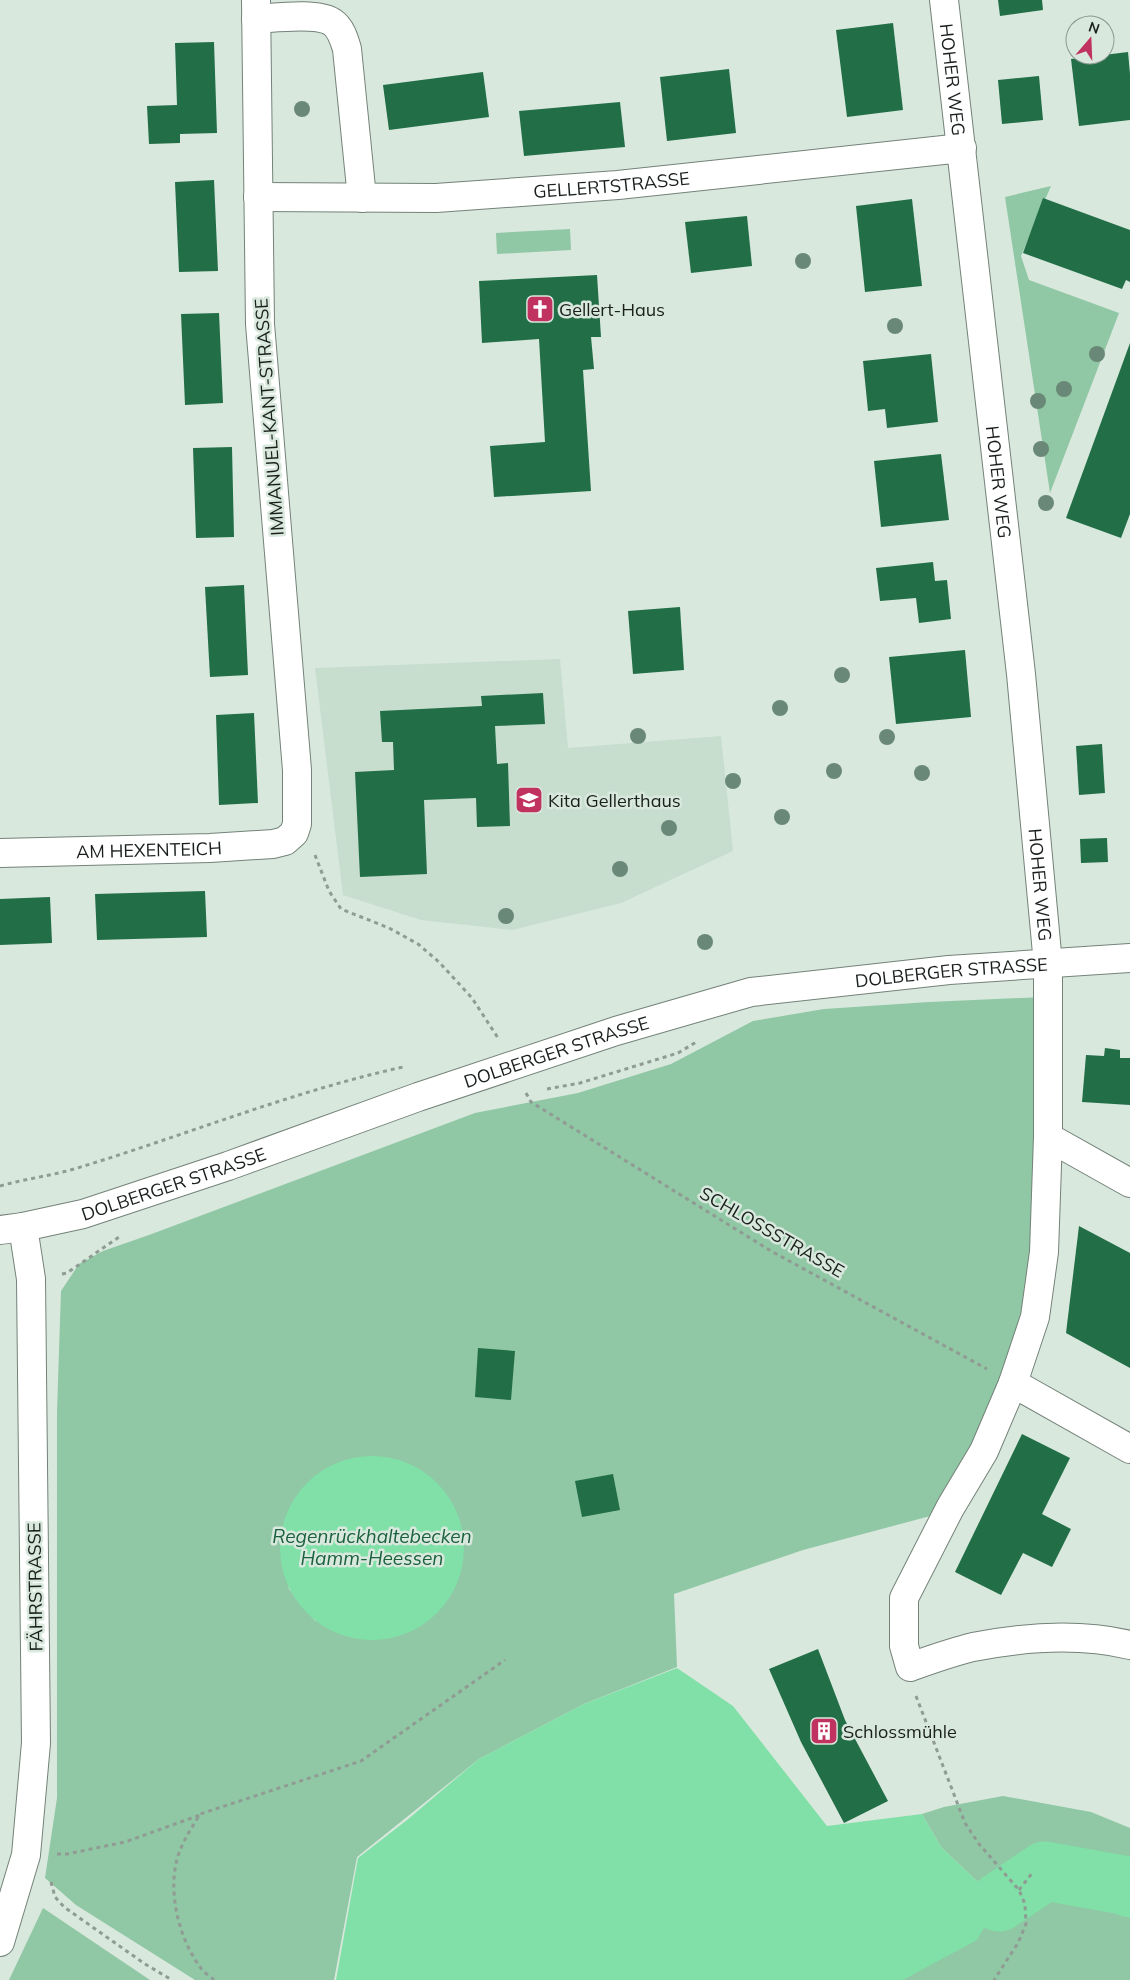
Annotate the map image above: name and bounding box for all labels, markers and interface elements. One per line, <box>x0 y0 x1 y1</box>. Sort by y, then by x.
north arrow <box>1065 15 1115 65</box>
text: N <box>1086 17 1102 38</box>
street label: HOHER WEG <box>935 22 971 137</box>
street label: GELLERTSTRASSE <box>533 166 691 203</box>
church icon: Gellert-Haus <box>525 294 555 324</box>
street label: IMMANUEL-KANT-STRASSE <box>249 298 289 536</box>
place label: Gellert-Haus <box>559 298 665 321</box>
street label: HOHER WEG <box>981 424 1017 539</box>
school or university icon: Kita Gellerthaus <box>514 785 544 815</box>
place label: Kita Gellerthaus <box>548 789 681 812</box>
street label: HOHER WEG <box>1024 827 1057 942</box>
street label: AM HEXENTEICH <box>76 836 222 863</box>
street label: DOLBERGER STRASSE <box>854 952 1048 992</box>
street label: DOLBERGER STRASSE <box>461 1011 651 1092</box>
street label: DOLBERGER STRASSE <box>78 1142 269 1225</box>
street label: SCHLOSSSTRASSE <box>696 1181 848 1283</box>
street label: FÄHRSTRASSE <box>22 1522 48 1652</box>
water label: Regenrückhaltebecken Hamm-Heessen <box>272 1524 472 1570</box>
building icon: Schlossmühle <box>809 1716 839 1746</box>
place label: Schlossmühle <box>843 1720 957 1743</box>

